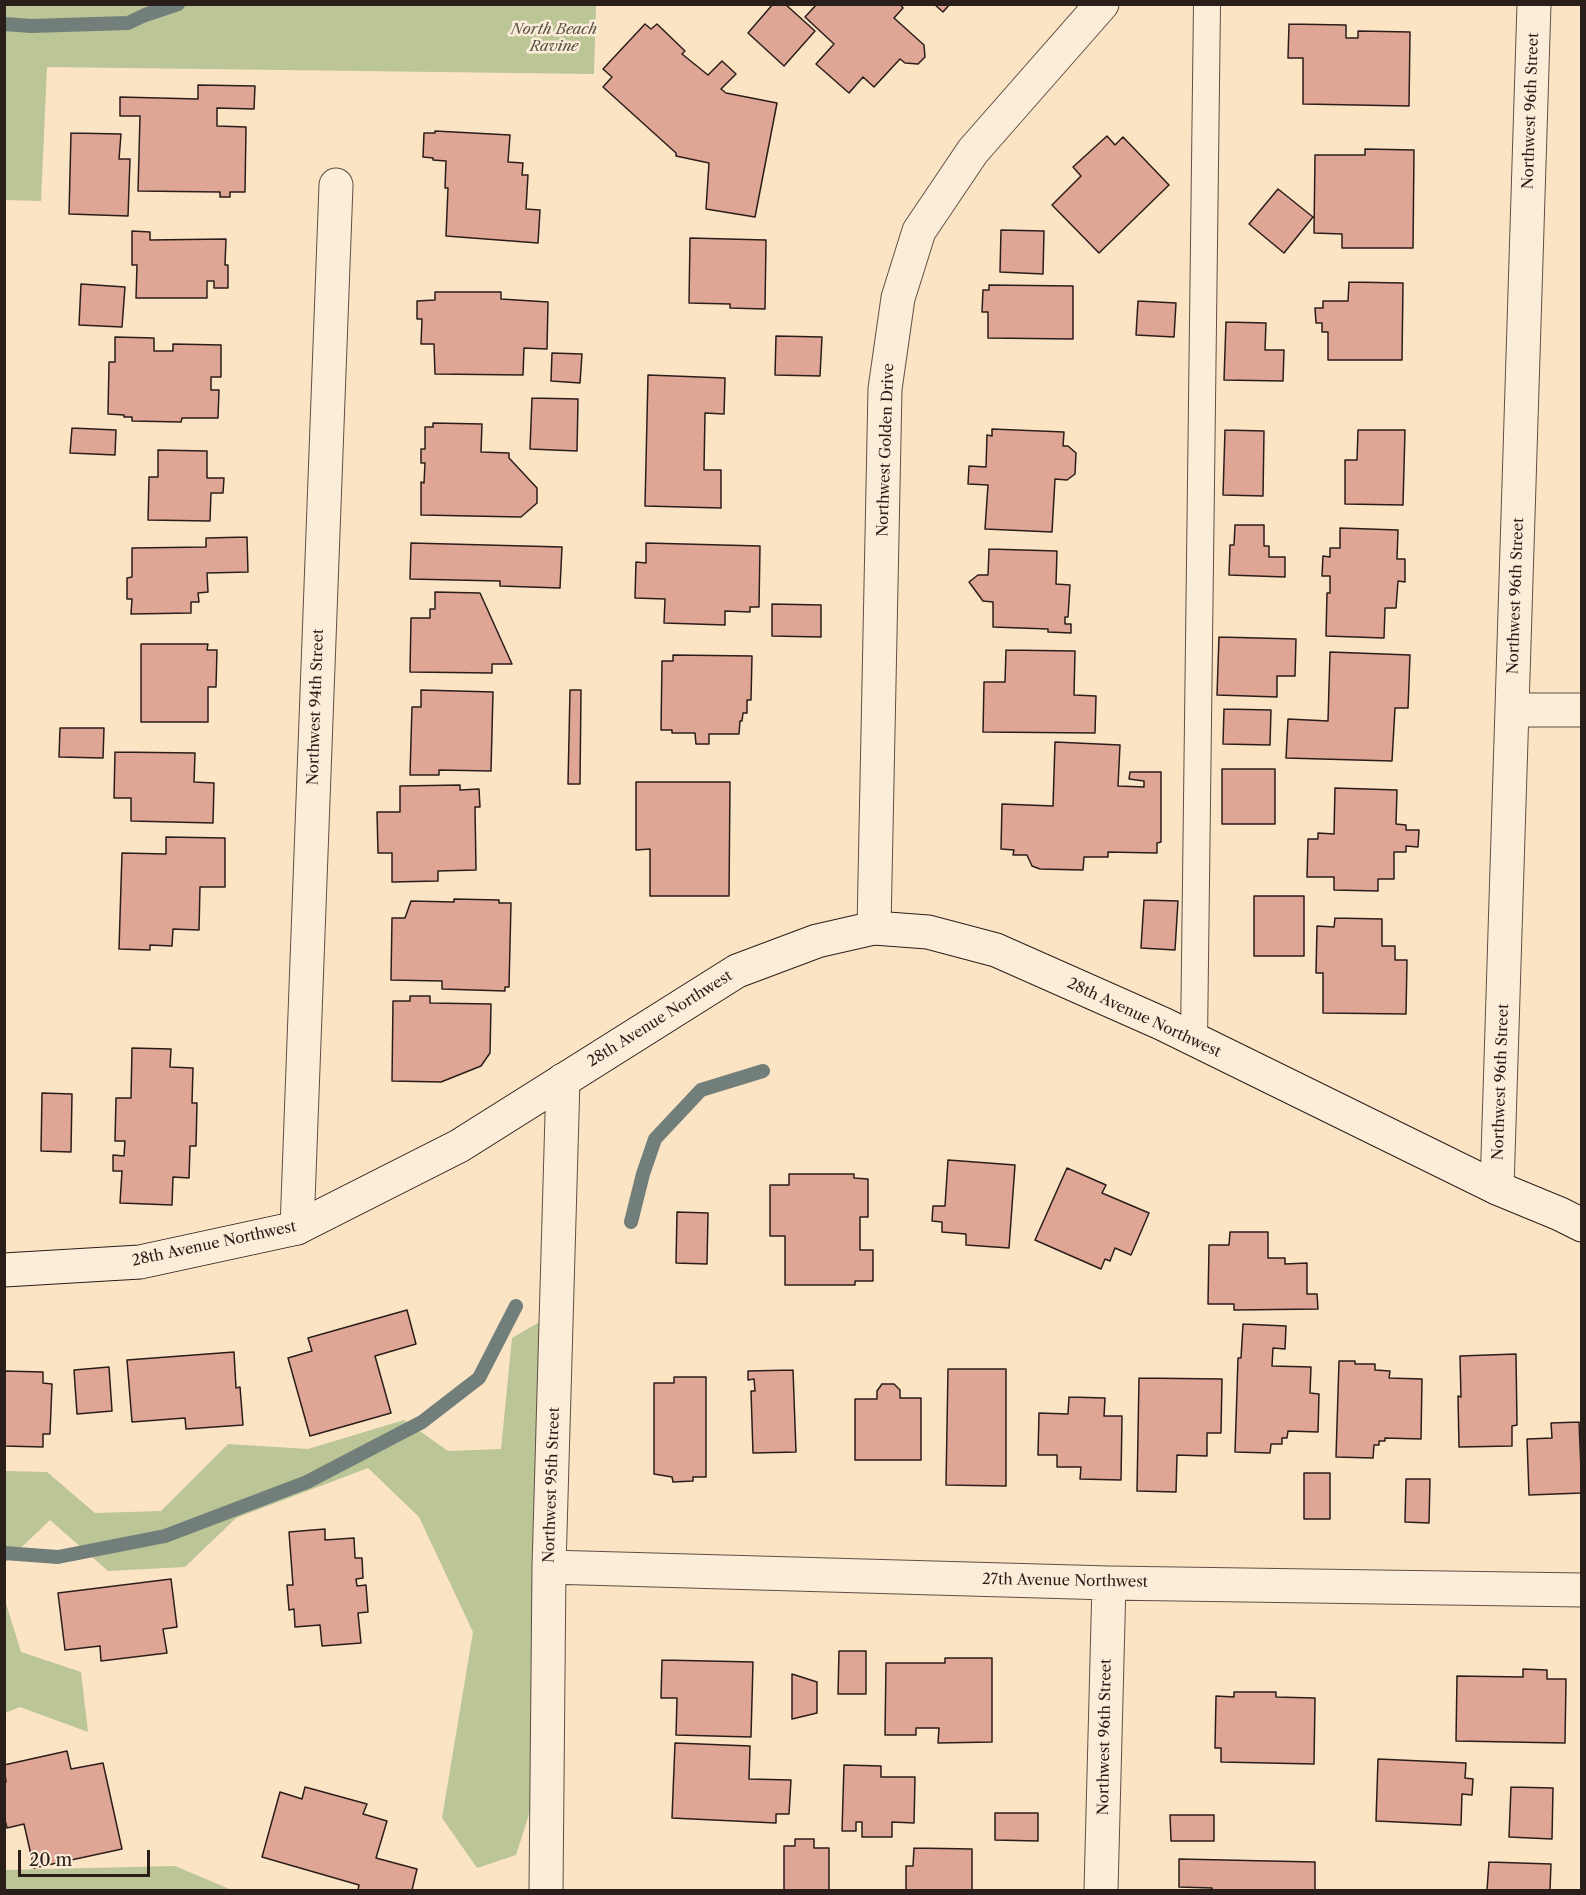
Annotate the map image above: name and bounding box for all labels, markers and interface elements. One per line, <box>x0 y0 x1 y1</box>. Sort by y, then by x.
park label: North Beach Ravine <box>511 21 597 56</box>
street label: Northwest 96th Street <box>1519 32 1543 190</box>
street label: Northwest Golden Drive <box>874 363 898 537</box>
street label: Northwest 96th Street <box>1504 517 1528 675</box>
street label: Northwest 94th Street <box>304 628 328 786</box>
street label: 28th Avenue Northwest <box>584 967 736 1071</box>
street label: 28th Avenue Northwest <box>1064 974 1224 1062</box>
street label: Northwest 96th Street <box>1489 1003 1513 1161</box>
street label: 28th Avenue Northwest <box>130 1218 298 1270</box>
street label: Northwest 95th Street <box>540 1407 564 1563</box>
street label: 27th Avenue Northwest <box>982 1571 1148 1591</box>
street label: Northwest 96th Street <box>1095 1658 1115 1816</box>
scale bar <box>21 1838 153 1876</box>
text: 20 m <box>29 1849 72 1871</box>

